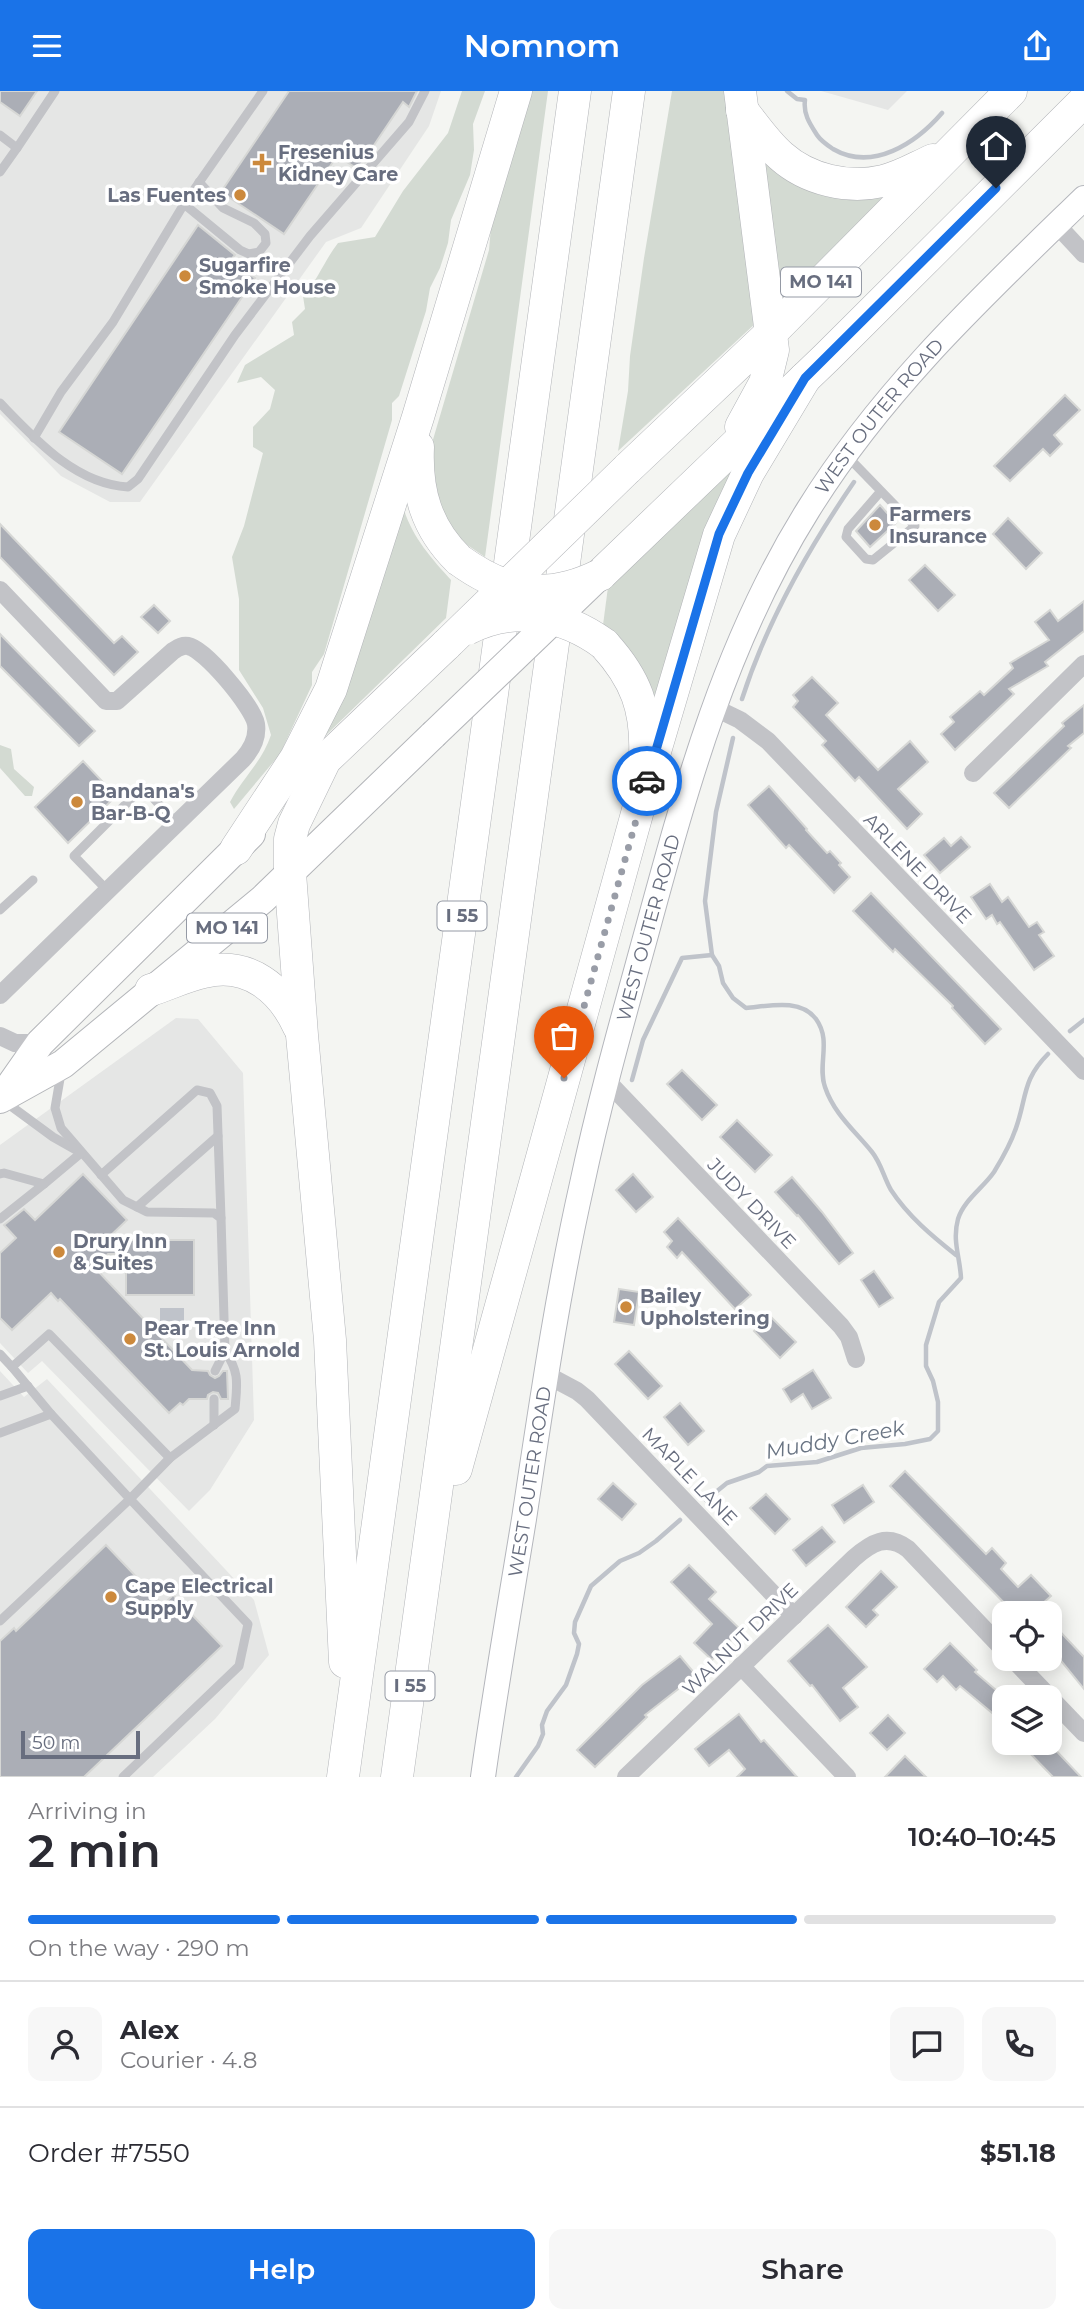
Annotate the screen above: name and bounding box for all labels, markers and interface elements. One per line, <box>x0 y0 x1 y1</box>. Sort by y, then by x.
text: Nomnom <box>464 26 620 65</box>
icon: menu <box>28 27 66 65</box>
icon: share <box>1018 27 1056 65</box>
pin <box>966 116 1026 188</box>
icon: home <box>977 127 1015 165</box>
place label: Fresenius Kidney Care <box>278 141 398 186</box>
marker: Fresenius Kidney Care <box>252 153 272 173</box>
place label: Las Fuentes <box>107 184 226 207</box>
marker: Las Fuentes <box>232 187 248 203</box>
place label: Sugarfire Smoke House <box>199 254 336 299</box>
road number: MO 141 <box>781 267 861 297</box>
marker: Sugarfire Smoke House <box>177 268 193 284</box>
street label: WEST OUTER ROAD <box>810 334 949 498</box>
place label: Farmers Insurance <box>889 503 987 548</box>
marker: Farmers Insurance <box>867 517 883 533</box>
courier <box>612 746 682 816</box>
icon: car <box>628 762 666 800</box>
place label: Bandana's Bar-B-Q <box>91 780 195 825</box>
marker: Bandana's Bar-B-Q <box>69 794 85 810</box>
street label: ARLENE DRIVE <box>859 808 976 928</box>
street label: WEST OUTER ROAD <box>612 832 685 1024</box>
road number: I 55 <box>438 901 486 931</box>
road number: MO 141 <box>187 913 267 943</box>
pin <box>534 1006 594 1078</box>
icon: bag <box>545 1017 583 1055</box>
street label: JUDY DRIVE <box>702 1152 801 1254</box>
place label: Drury Inn & Suites <box>73 1230 167 1275</box>
marker: Drury Inn & Suites <box>51 1244 67 1260</box>
place label: Bailey Upholstering <box>640 1285 770 1330</box>
marker: Bailey Upholstering <box>618 1299 634 1315</box>
place label: Pear Tree Inn St. Louis Arnold <box>144 1317 300 1362</box>
marker: Pear Tree Inn St. Louis Arnold <box>122 1331 138 1347</box>
street label: WEST OUTER ROAD <box>504 1385 556 1579</box>
water label: Muddy Creek <box>764 1415 908 1464</box>
street label: MAPLE LANE <box>637 1423 742 1530</box>
place label: Cape Electrical Supply <box>125 1575 274 1620</box>
street label: WALNUT DRIVE <box>678 1578 803 1700</box>
marker: Cape Electrical Supply <box>103 1589 119 1605</box>
map controls <box>992 1601 1062 1755</box>
button: locate <box>992 1601 1062 1671</box>
road number: I 55 <box>386 1671 434 1701</box>
button: layers <box>992 1685 1062 1755</box>
scale bar <box>21 1728 140 1760</box>
text: 50 m <box>32 1731 80 1754</box>
text: Arriving in <box>28 1797 147 1825</box>
text: 10:40–10:45 <box>908 1821 1056 1853</box>
text: 2 min <box>28 1822 161 1879</box>
text: On the way · 290 m <box>28 1934 250 1962</box>
button: person <box>28 2007 102 2081</box>
button: chat <box>890 2007 964 2081</box>
button: phone <box>982 2007 1056 2081</box>
text: Alex <box>120 2014 179 2046</box>
text: Courier · 4.8 <box>120 2046 257 2074</box>
text: Order #7550 <box>28 2137 190 2169</box>
text: $51.18 <box>980 2137 1056 2169</box>
button: Help <box>28 2229 535 2309</box>
button: Share <box>549 2229 1056 2309</box>

